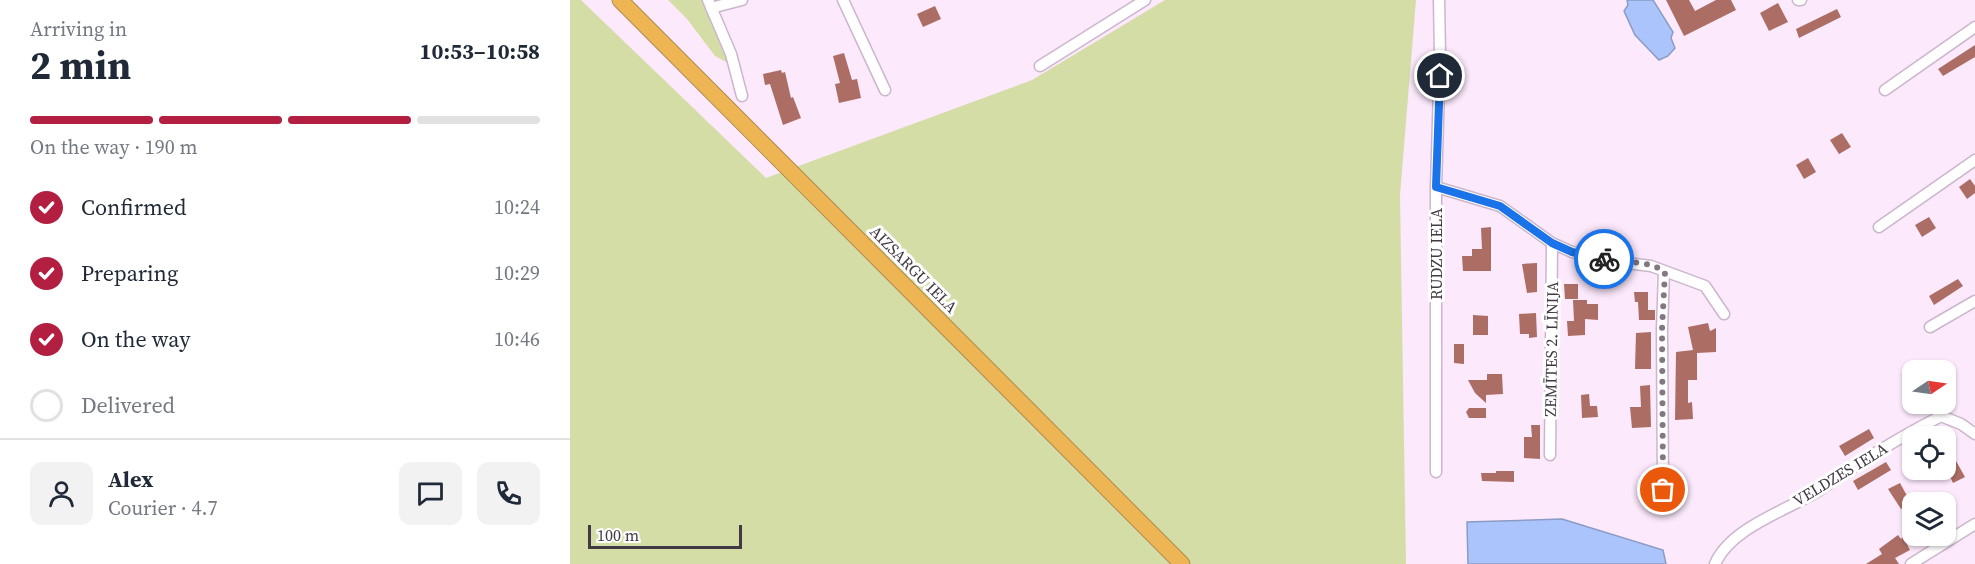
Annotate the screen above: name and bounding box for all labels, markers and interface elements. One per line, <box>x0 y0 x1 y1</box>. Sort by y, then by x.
text: Arriving in <box>30 15 127 43</box>
text: 10:53–10:58 <box>420 36 540 66</box>
text: 2 min <box>30 39 131 92</box>
pin <box>1414 50 1465 101</box>
icon: home <box>1423 59 1456 92</box>
text: On the way · 190 m <box>30 133 197 161</box>
icon: check <box>30 191 63 224</box>
text: Confirmed <box>81 192 186 222</box>
text: 10:24 <box>494 193 540 221</box>
street label: RUDZU IELA <box>1425 208 1447 300</box>
street label: AIZSARGU IELA <box>865 220 963 318</box>
courier <box>1574 229 1634 289</box>
icon: bike <box>1588 243 1621 276</box>
icon: check <box>30 257 63 290</box>
text: Preparing <box>81 258 178 288</box>
text: 10:29 <box>494 259 540 287</box>
street label: ZEMĪTES 2. LĪNIJA <box>1539 281 1563 417</box>
icon: check <box>30 323 63 356</box>
text: On the way <box>81 324 190 354</box>
text: 10:46 <box>494 325 540 353</box>
north arrow <box>1902 360 1956 414</box>
map controls <box>1902 360 1956 546</box>
text: Delivered <box>81 390 175 420</box>
button: locate <box>1902 426 1956 480</box>
street label: VELDZES IELA <box>1788 437 1892 511</box>
button: person <box>30 462 93 525</box>
button: chat <box>399 462 462 525</box>
button: phone <box>477 462 540 525</box>
text: Alex <box>108 464 153 494</box>
pin <box>1637 464 1688 515</box>
icon: bag <box>1646 473 1679 506</box>
button: layers <box>1902 492 1956 546</box>
text: Courier · 4.7 <box>108 494 217 522</box>
scale bar <box>588 522 742 550</box>
text: 100 m <box>597 524 639 546</box>

